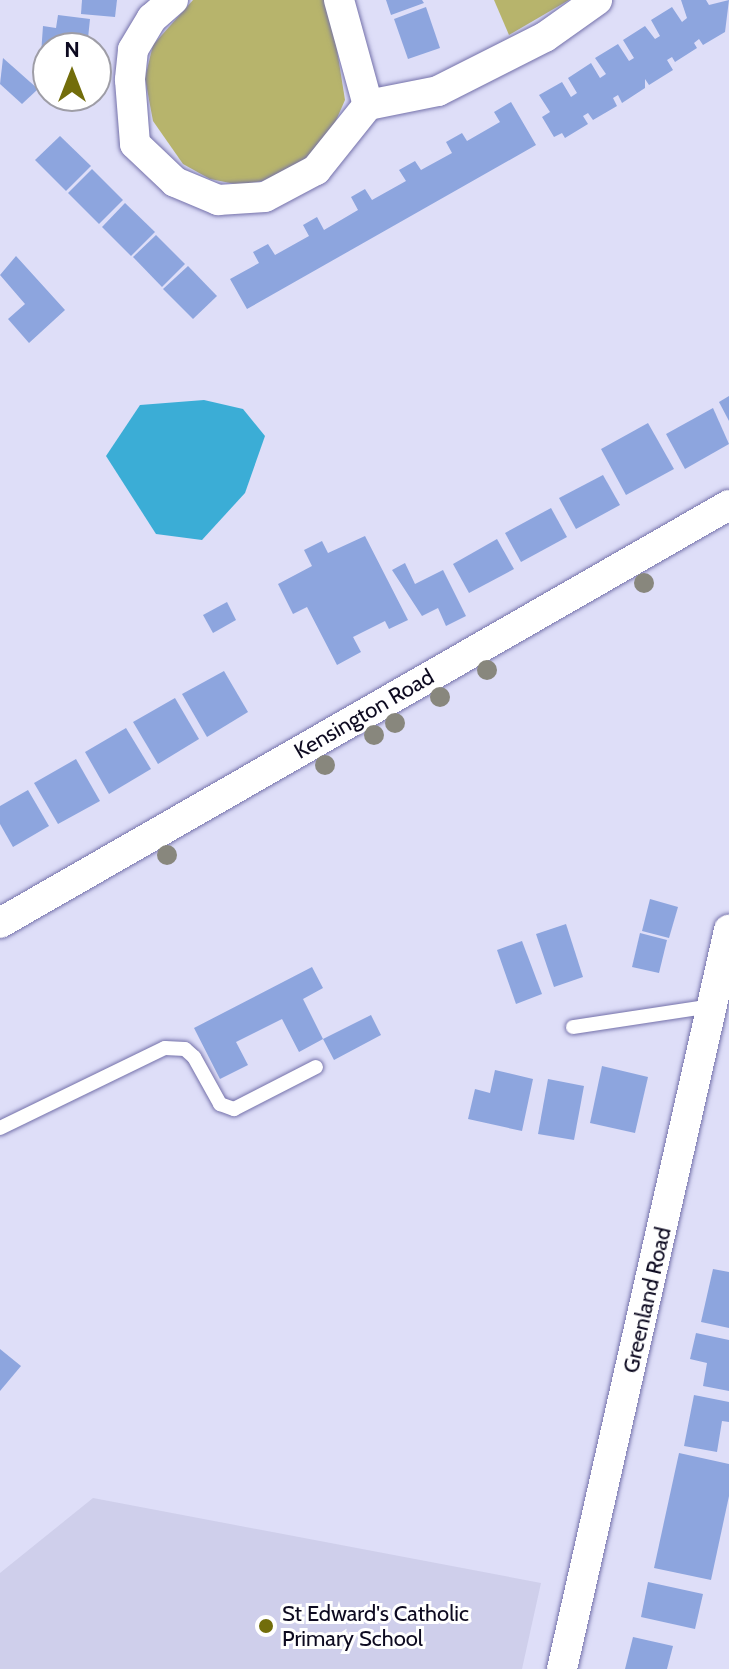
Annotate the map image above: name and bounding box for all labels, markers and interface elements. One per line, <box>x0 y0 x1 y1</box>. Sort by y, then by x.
north arrow <box>32 32 112 112</box>
text: N <box>64 36 80 63</box>
street label: Kensington Road <box>290 663 438 765</box>
street label: Greenland Road <box>617 1224 677 1376</box>
place label: St Edward's Catholic Primary School <box>282 1600 469 1652</box>
marker: St Edward's Catholic Primary School <box>257 1617 275 1635</box>

